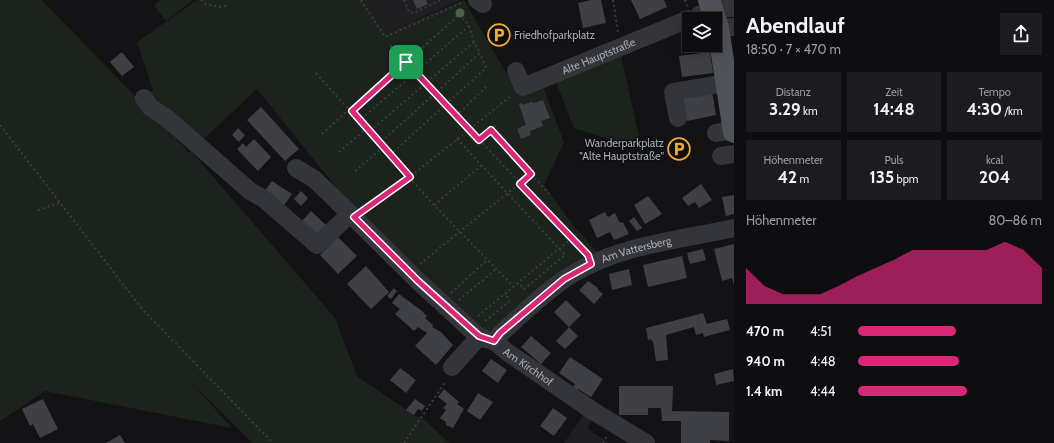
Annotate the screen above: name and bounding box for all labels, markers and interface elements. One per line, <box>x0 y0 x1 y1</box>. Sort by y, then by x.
map controls <box>682 12 722 52</box>
button: layers <box>682 12 722 52</box>
text: Abendlauf <box>746 12 845 39</box>
button: share <box>1000 13 1042 55</box>
parking icon: Friedhofparkplatz <box>486 22 512 48</box>
place label: Friedhofparkplatz <box>514 28 595 42</box>
street label: Alte Hauptstraße <box>559 35 638 77</box>
text: 18:50 · 7 × 470 m <box>746 41 841 57</box>
pin <box>389 45 423 79</box>
icon: arrive <box>395 51 417 73</box>
text: Distanz <box>776 85 811 99</box>
text: Zeit <box>885 85 903 99</box>
text: Tempo <box>978 85 1011 99</box>
text: 3.29 <box>769 99 801 119</box>
text: 14:48 <box>873 99 915 119</box>
text: 4:30 <box>967 99 1002 119</box>
text: km <box>801 104 818 118</box>
text: /km <box>1002 104 1023 118</box>
place label: Wanderparkplatz "Alte Hauptstraße" <box>579 136 664 163</box>
parking icon: Wanderparkplatz "Alte Hauptstraße" <box>666 136 692 162</box>
text: Höhenmeter <box>764 153 823 167</box>
text: Puls <box>884 153 904 167</box>
text: kcal <box>986 153 1003 167</box>
text: 42 <box>777 167 797 187</box>
text: 135 <box>870 167 894 187</box>
text: 204 <box>979 167 1010 187</box>
text: m <box>797 172 809 186</box>
text: bpm <box>894 172 918 186</box>
text: Höhenmeter <box>746 212 816 228</box>
text: 80–86 m <box>988 212 1042 228</box>
street label: Am Vattersberg <box>599 233 673 266</box>
text: 470 m <box>746 323 784 339</box>
text: 4:51 <box>810 323 832 339</box>
street label: Am Kirchhof <box>501 345 556 389</box>
text: 940 m <box>746 353 785 369</box>
text: 4:48 <box>810 353 836 369</box>
text: 1.4 km <box>746 383 782 399</box>
text: 4:44 <box>810 383 835 399</box>

